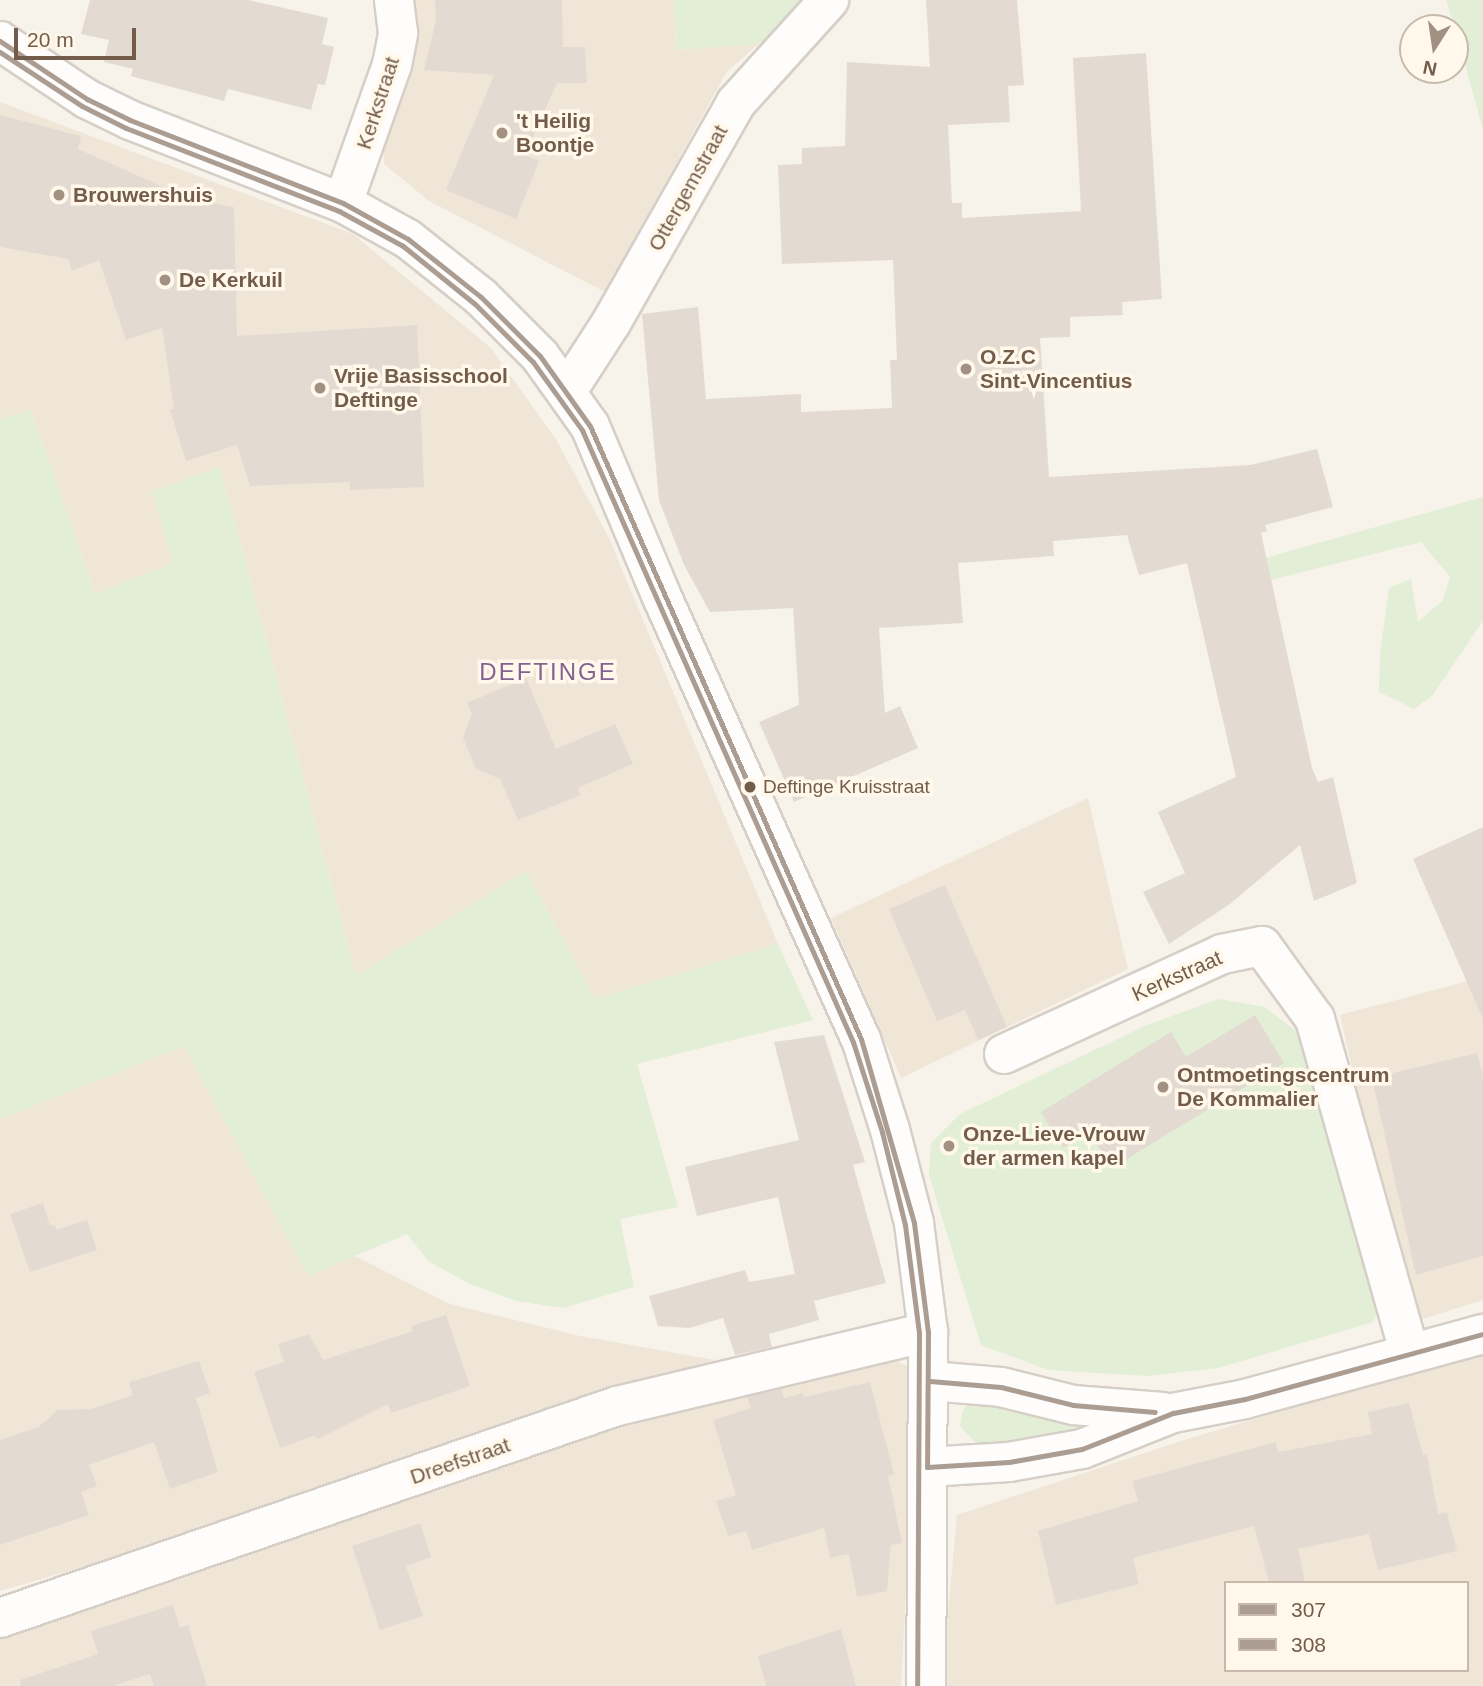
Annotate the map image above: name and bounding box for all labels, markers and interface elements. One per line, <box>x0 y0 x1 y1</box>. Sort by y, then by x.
scale bar <box>18 14 140 58</box>
north arrow <box>1399 14 1469 84</box>
text: 20 m <box>27 28 74 51</box>
street label: Kerkstraat <box>351 54 405 152</box>
text: N <box>1421 56 1439 80</box>
place label: 't Heilig Boontje <box>516 108 594 158</box>
street label: Ottergemstraat <box>643 121 733 255</box>
marker: 't Heilig Boontje <box>494 125 510 141</box>
place label: Brouwershuis <box>73 182 213 208</box>
marker: Brouwershuis <box>51 187 67 203</box>
place label: De Kerkuil <box>179 267 283 293</box>
marker: De Kerkuil <box>157 272 173 288</box>
place label: O.Z.C Sint-Vincentius <box>980 344 1132 394</box>
marker: O.Z.C Sint-Vincentius <box>958 361 974 377</box>
place label: Vrije Basisschool Deftinge <box>334 363 508 413</box>
marker: Vrije Basisschool Deftinge <box>312 380 328 396</box>
district label: DEFTINGE <box>480 658 616 686</box>
place label: Deftinge Kruisstraat <box>763 776 930 798</box>
marker: Deftinge Kruisstraat <box>743 780 757 794</box>
street label: Kerkstraat <box>1128 945 1226 1007</box>
place label: Ontmoetingscentrum De Kommalier <box>1177 1062 1389 1112</box>
marker: Ontmoetingscentrum De Kommalier <box>1155 1079 1171 1095</box>
place label: Onze-Lieve-Vrouw der armen kapel <box>963 1121 1145 1171</box>
marker: Onze-Lieve-Vrouw der armen kapel <box>941 1138 957 1154</box>
street label: Dreefstraat <box>407 1432 513 1490</box>
legend <box>1224 1581 1469 1672</box>
text: 307 <box>1291 1598 1326 1621</box>
text: 308 <box>1291 1633 1326 1656</box>

